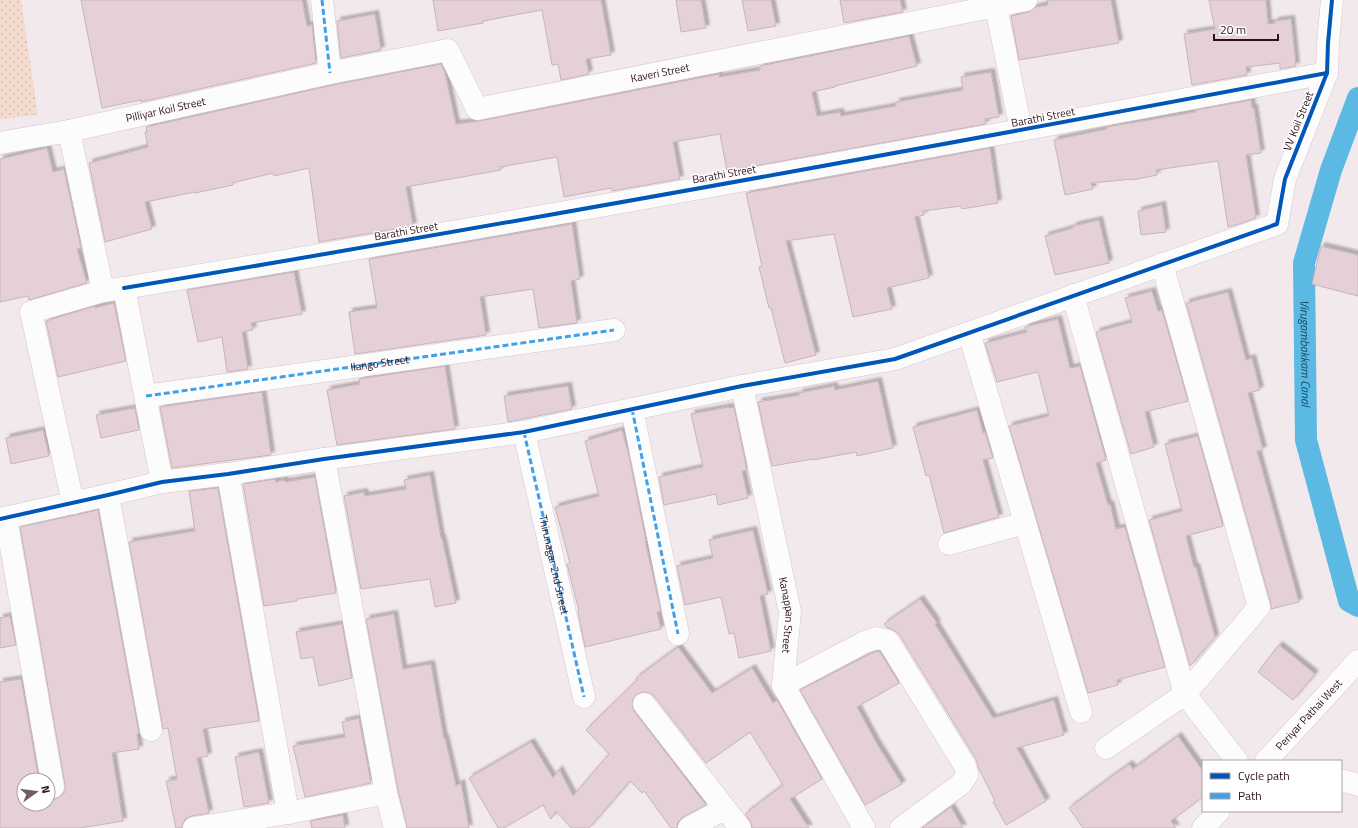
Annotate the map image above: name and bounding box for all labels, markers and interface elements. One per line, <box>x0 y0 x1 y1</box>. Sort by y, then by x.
scale bar <box>1214 16 1278 42</box>
text: 20 m <box>1220 20 1246 39</box>
street label: Kaveri Street <box>629 59 691 86</box>
street label: VV Koil Street <box>1279 89 1317 153</box>
street label: Pilliyar Koil Street <box>124 93 207 126</box>
street label: Barathi Street <box>1010 103 1076 131</box>
street label: Barathi Street <box>691 160 757 187</box>
street label: Barathi Street <box>373 217 439 244</box>
water label: Virugambakkam Canal <box>1295 300 1316 408</box>
street label: Ilango Street <box>349 351 410 375</box>
street label: Thirunagar 2nd Street <box>535 513 573 616</box>
street label: Kanappan Street <box>775 576 798 654</box>
street label: Periyar Pathai West <box>1272 675 1346 754</box>
legend <box>1202 760 1342 812</box>
text: Cycle path <box>1238 766 1290 785</box>
north arrow <box>16 772 56 812</box>
text: N <box>37 784 54 795</box>
text: Path <box>1238 786 1262 805</box>

